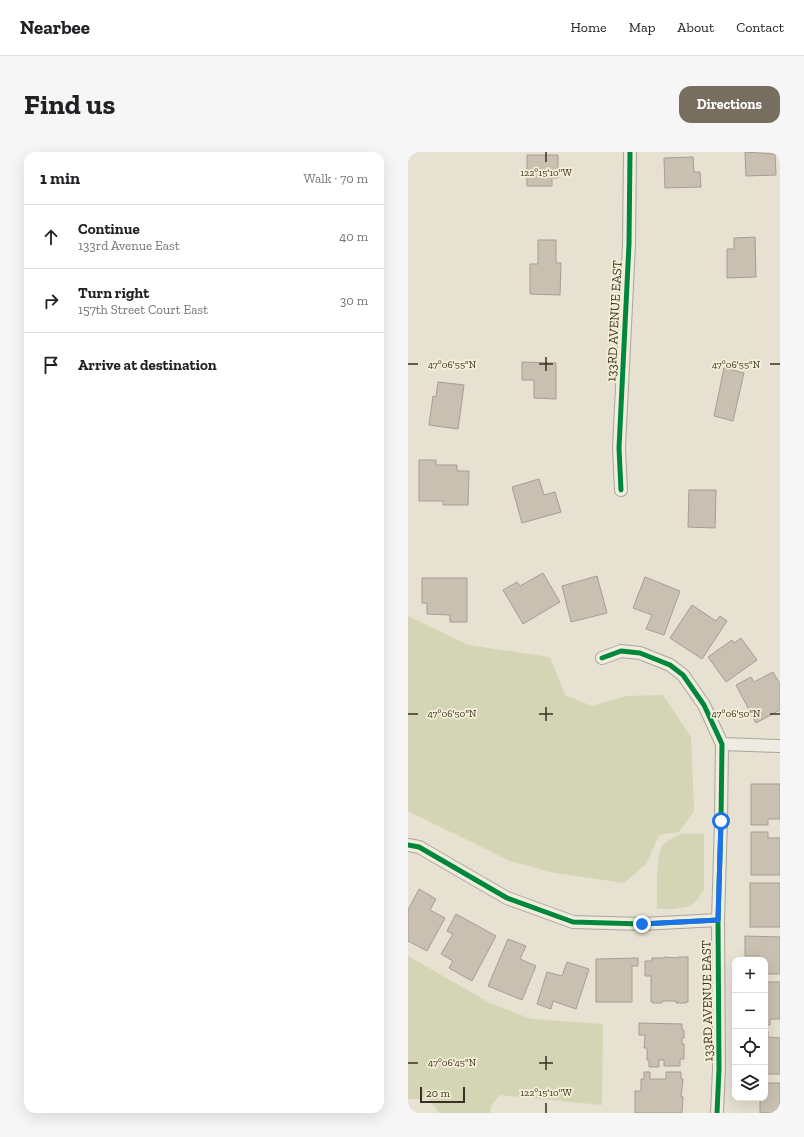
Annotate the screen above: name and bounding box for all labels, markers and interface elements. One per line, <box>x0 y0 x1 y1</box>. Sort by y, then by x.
text: Nearbee <box>20 16 90 39</box>
text: Home <box>571 19 607 36</box>
text: Map <box>629 19 655 36</box>
text: About <box>677 19 714 36</box>
text: Contact <box>736 19 784 36</box>
button: Directions <box>679 86 780 123</box>
text: Find us <box>24 88 115 121</box>
text: 122°15'10"W <box>520 167 572 179</box>
text: 1 min <box>40 168 80 188</box>
text: Walk · 70 m <box>303 171 368 186</box>
text: Continue <box>78 220 140 238</box>
icon: ahead <box>40 226 62 248</box>
text: 40 m <box>339 229 368 244</box>
text: 133rd Avenue East <box>78 238 179 253</box>
street label: 133RD AVENUE EAST <box>603 260 625 382</box>
text: Turn right <box>78 284 149 302</box>
icon: right <box>40 290 62 312</box>
text: 30 m <box>340 293 368 308</box>
text: 157th Street Court East <box>78 302 208 317</box>
icon: arrive <box>40 354 62 376</box>
text: Arrive at destination <box>78 356 217 374</box>
text: 47°06'55"N <box>428 359 477 371</box>
text: 47°06'55"N <box>712 359 761 371</box>
text: 47°06'50"N <box>428 708 477 720</box>
text: 47°06'50"N <box>712 708 761 720</box>
route start <box>712 812 730 830</box>
route end <box>633 915 651 933</box>
street label: 133RD AVENUE EAST <box>698 940 716 1062</box>
map controls <box>732 957 768 1101</box>
button: + <box>732 957 768 993</box>
button: − <box>732 993 768 1029</box>
button: locate <box>732 1029 768 1065</box>
text: 47°06'45"N <box>428 1057 477 1069</box>
button: layers <box>732 1065 768 1101</box>
scale bar <box>420 1085 465 1104</box>
text: 20 m <box>426 1087 450 1100</box>
text: 122°15'10"W <box>520 1087 572 1099</box>

